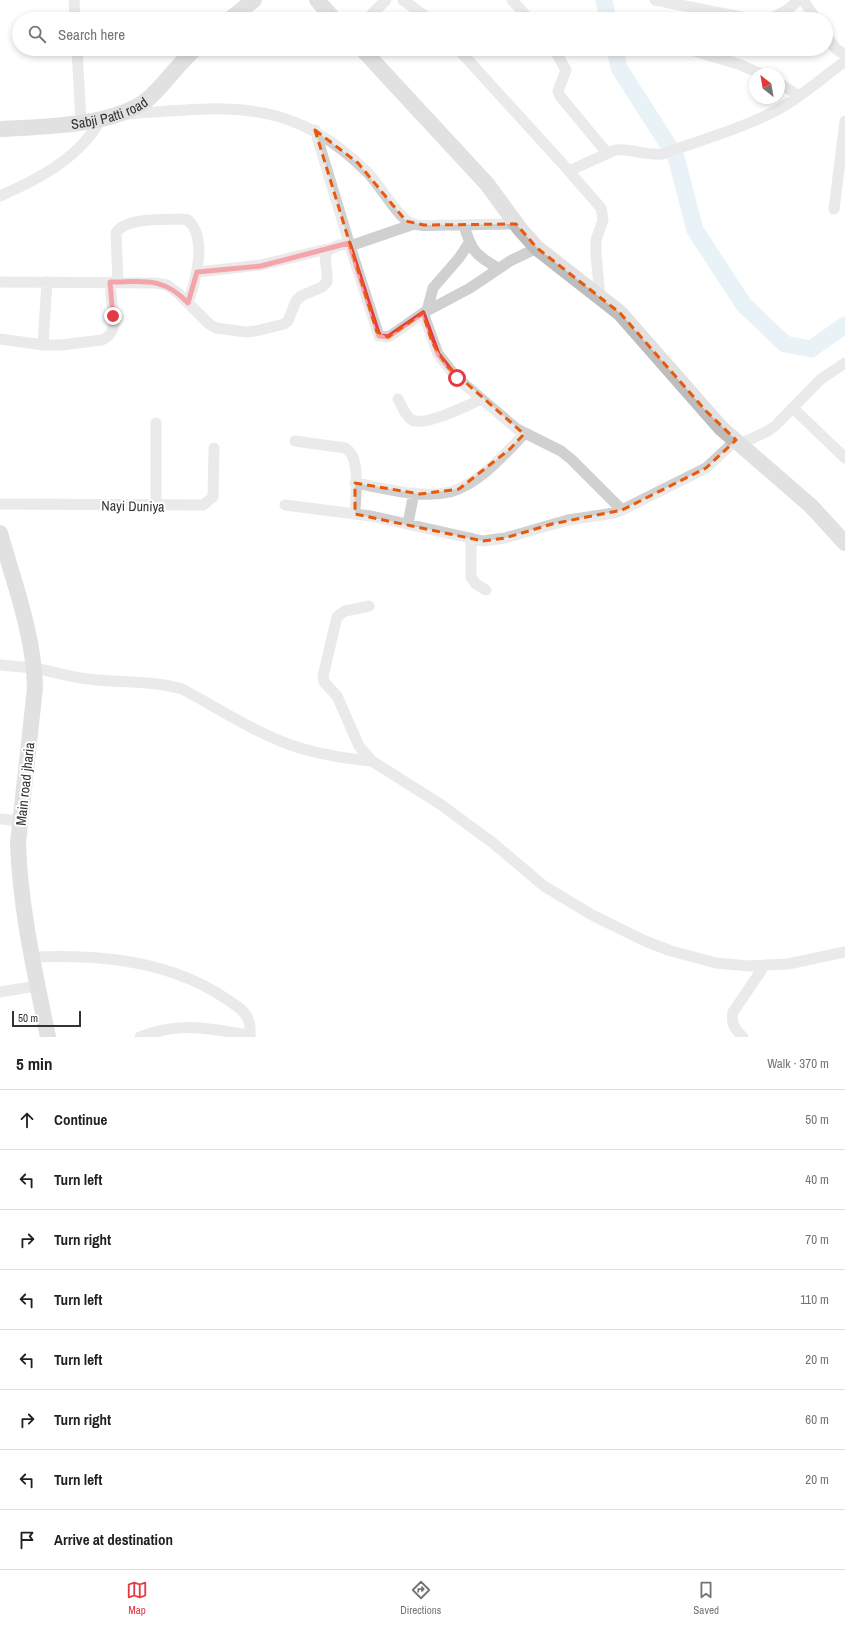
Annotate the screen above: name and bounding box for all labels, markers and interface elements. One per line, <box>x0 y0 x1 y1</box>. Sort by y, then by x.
search box <box>12 12 833 56</box>
icon: search <box>26 23 48 45</box>
text: Search here <box>58 24 125 45</box>
north arrow <box>749 68 785 104</box>
street label: Sabji Patti road <box>70 93 151 133</box>
route end <box>104 307 122 325</box>
route start <box>448 369 466 387</box>
street label: Nayi Duniya <box>101 496 165 516</box>
street label: Main road jharia <box>12 741 38 827</box>
scale bar <box>12 1009 81 1028</box>
text: 50 m <box>18 1011 38 1025</box>
text: 5 min <box>16 1052 52 1075</box>
text: Walk · 370 m <box>767 1055 829 1072</box>
icon: ahead <box>16 1109 38 1131</box>
text: Continue <box>54 1109 107 1130</box>
text: 50 m <box>805 1111 829 1128</box>
icon: left <box>16 1169 38 1191</box>
text: Turn left <box>54 1169 102 1190</box>
text: 40 m <box>805 1171 829 1188</box>
icon: right <box>16 1229 38 1251</box>
text: Turn right <box>54 1229 111 1250</box>
text: 70 m <box>805 1231 829 1248</box>
icon: left <box>16 1289 38 1311</box>
text: Turn left <box>54 1289 102 1310</box>
text: 110 m <box>800 1291 829 1308</box>
icon: left <box>16 1349 38 1371</box>
text: Turn left <box>54 1349 102 1370</box>
text: 20 m <box>805 1351 829 1368</box>
icon: right <box>16 1409 38 1431</box>
text: Turn right <box>54 1409 111 1430</box>
text: 60 m <box>805 1411 829 1428</box>
icon: left <box>16 1469 38 1491</box>
text: Turn left <box>54 1469 102 1490</box>
text: 20 m <box>805 1471 829 1488</box>
icon: arrive <box>16 1529 38 1551</box>
text: Arrive at destination <box>54 1529 173 1550</box>
tab: Map <box>126 1579 148 1617</box>
tab: Directions <box>400 1579 441 1617</box>
tab: Saved <box>693 1579 719 1617</box>

